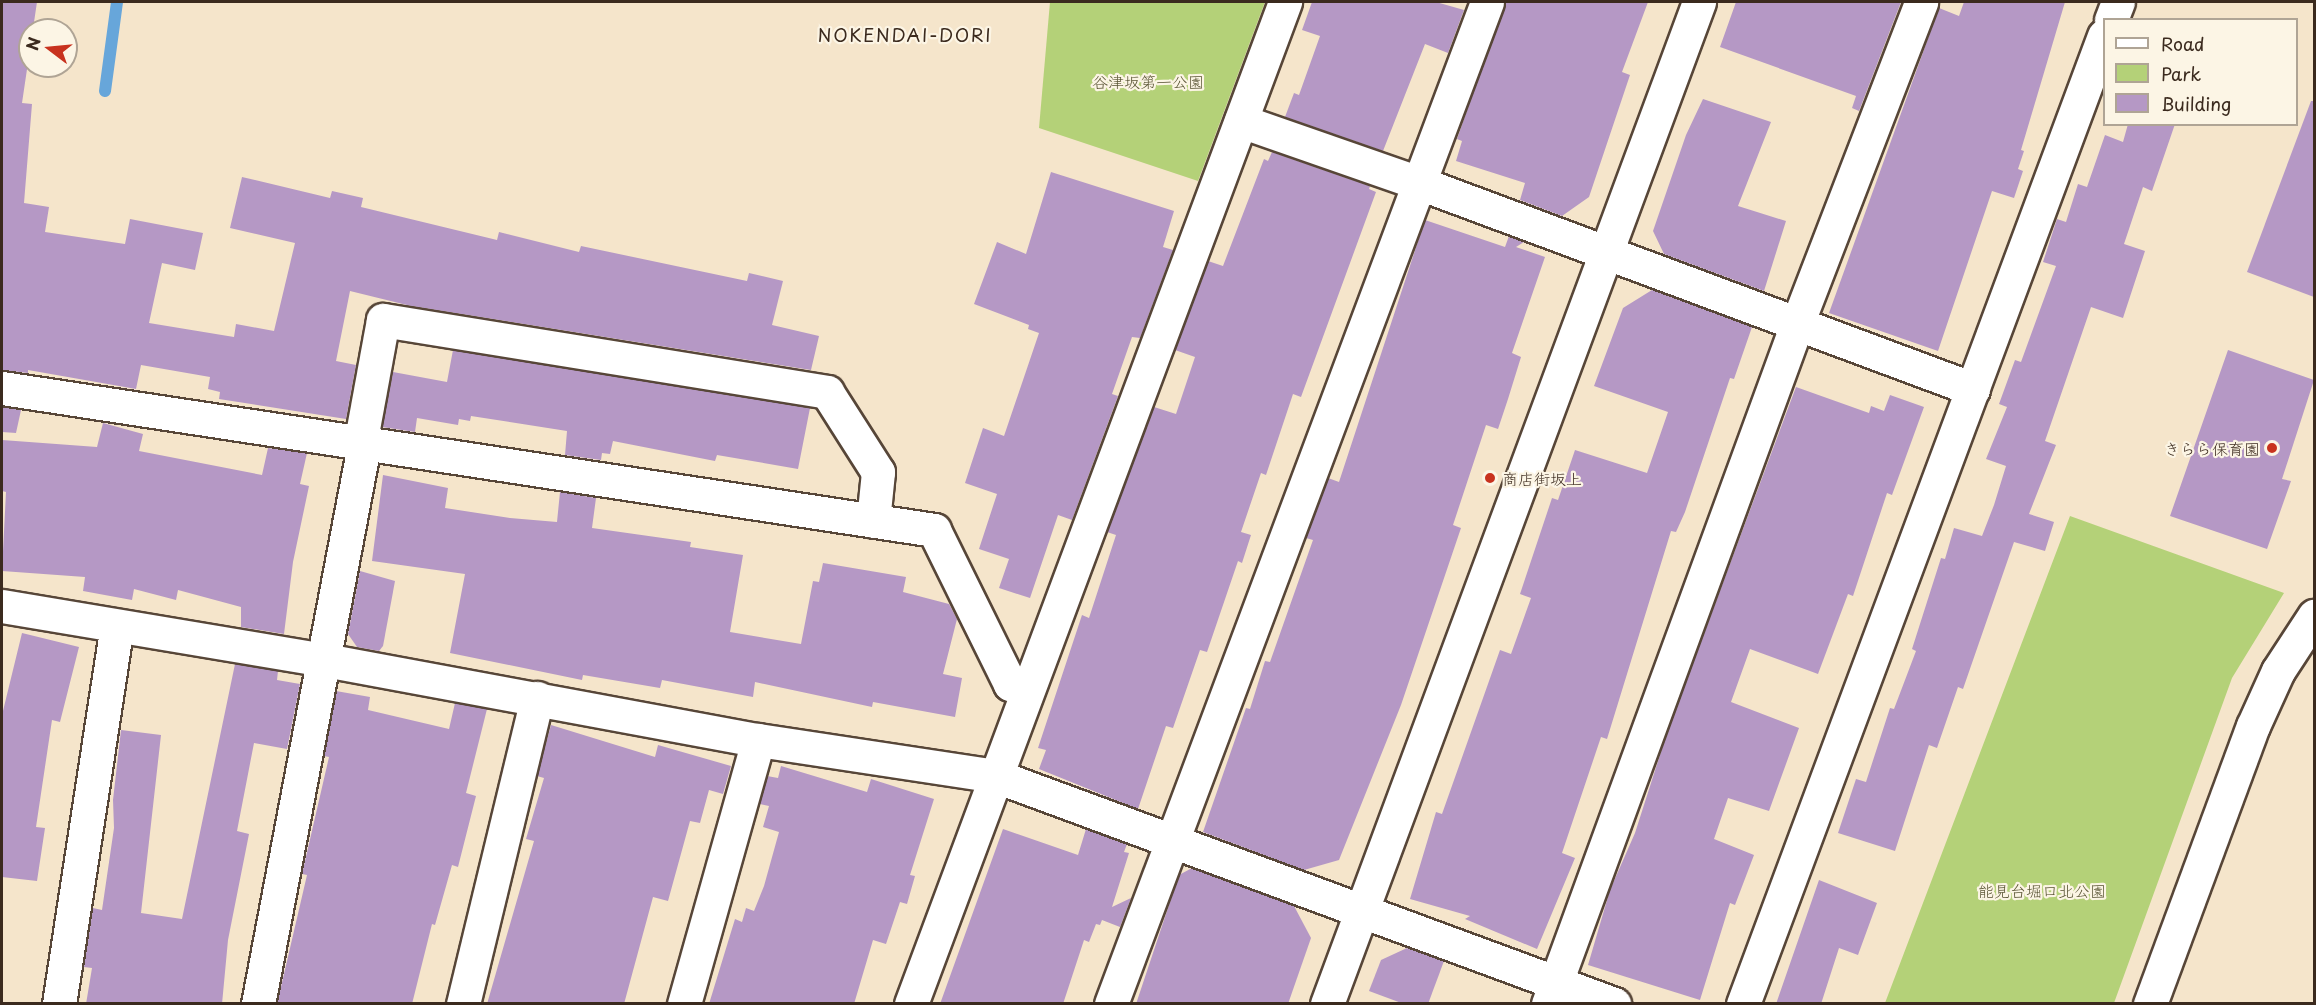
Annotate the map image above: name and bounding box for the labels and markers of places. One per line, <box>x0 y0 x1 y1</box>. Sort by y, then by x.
place label: きらら保育園 <box>2164 438 2260 458</box>
marker: きらら保育園 <box>2265 441 2279 455</box>
place label: 商店街坂上 <box>1502 468 1582 488</box>
marker: 商店街坂上 <box>1483 471 1497 485</box>

